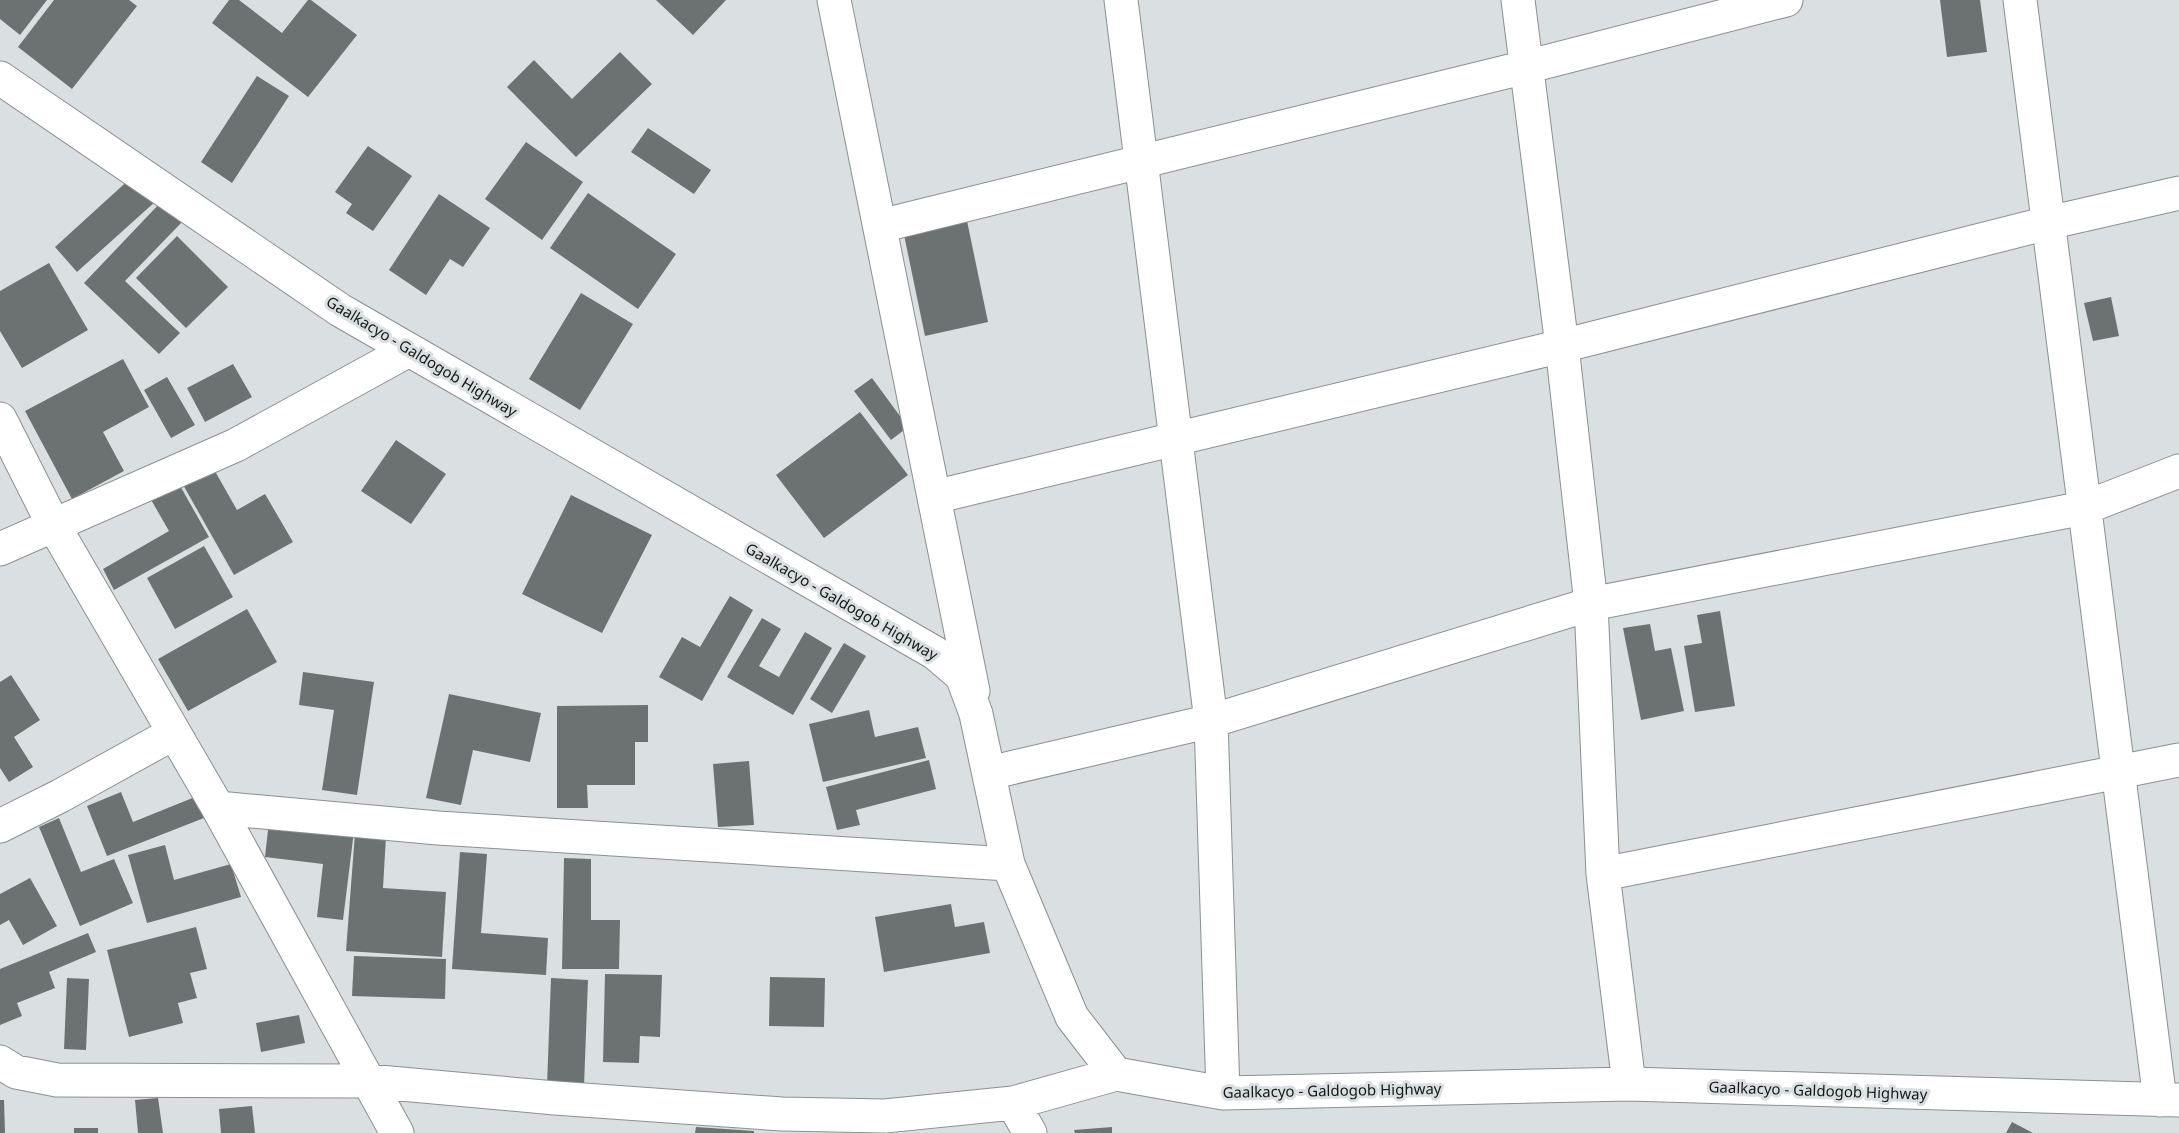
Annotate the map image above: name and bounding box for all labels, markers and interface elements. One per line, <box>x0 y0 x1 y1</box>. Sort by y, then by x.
street label: Gaalkacyo - Galdogob Highway <box>323 291 521 421</box>
street label: Gaalkacyo - Galdogob Highway <box>742 538 942 665</box>
street label: Gaalkacyo - Galdogob Highway <box>1708 1076 1928 1104</box>
street label: Gaalkacyo - Galdogob Highway <box>1222 1078 1442 1102</box>

